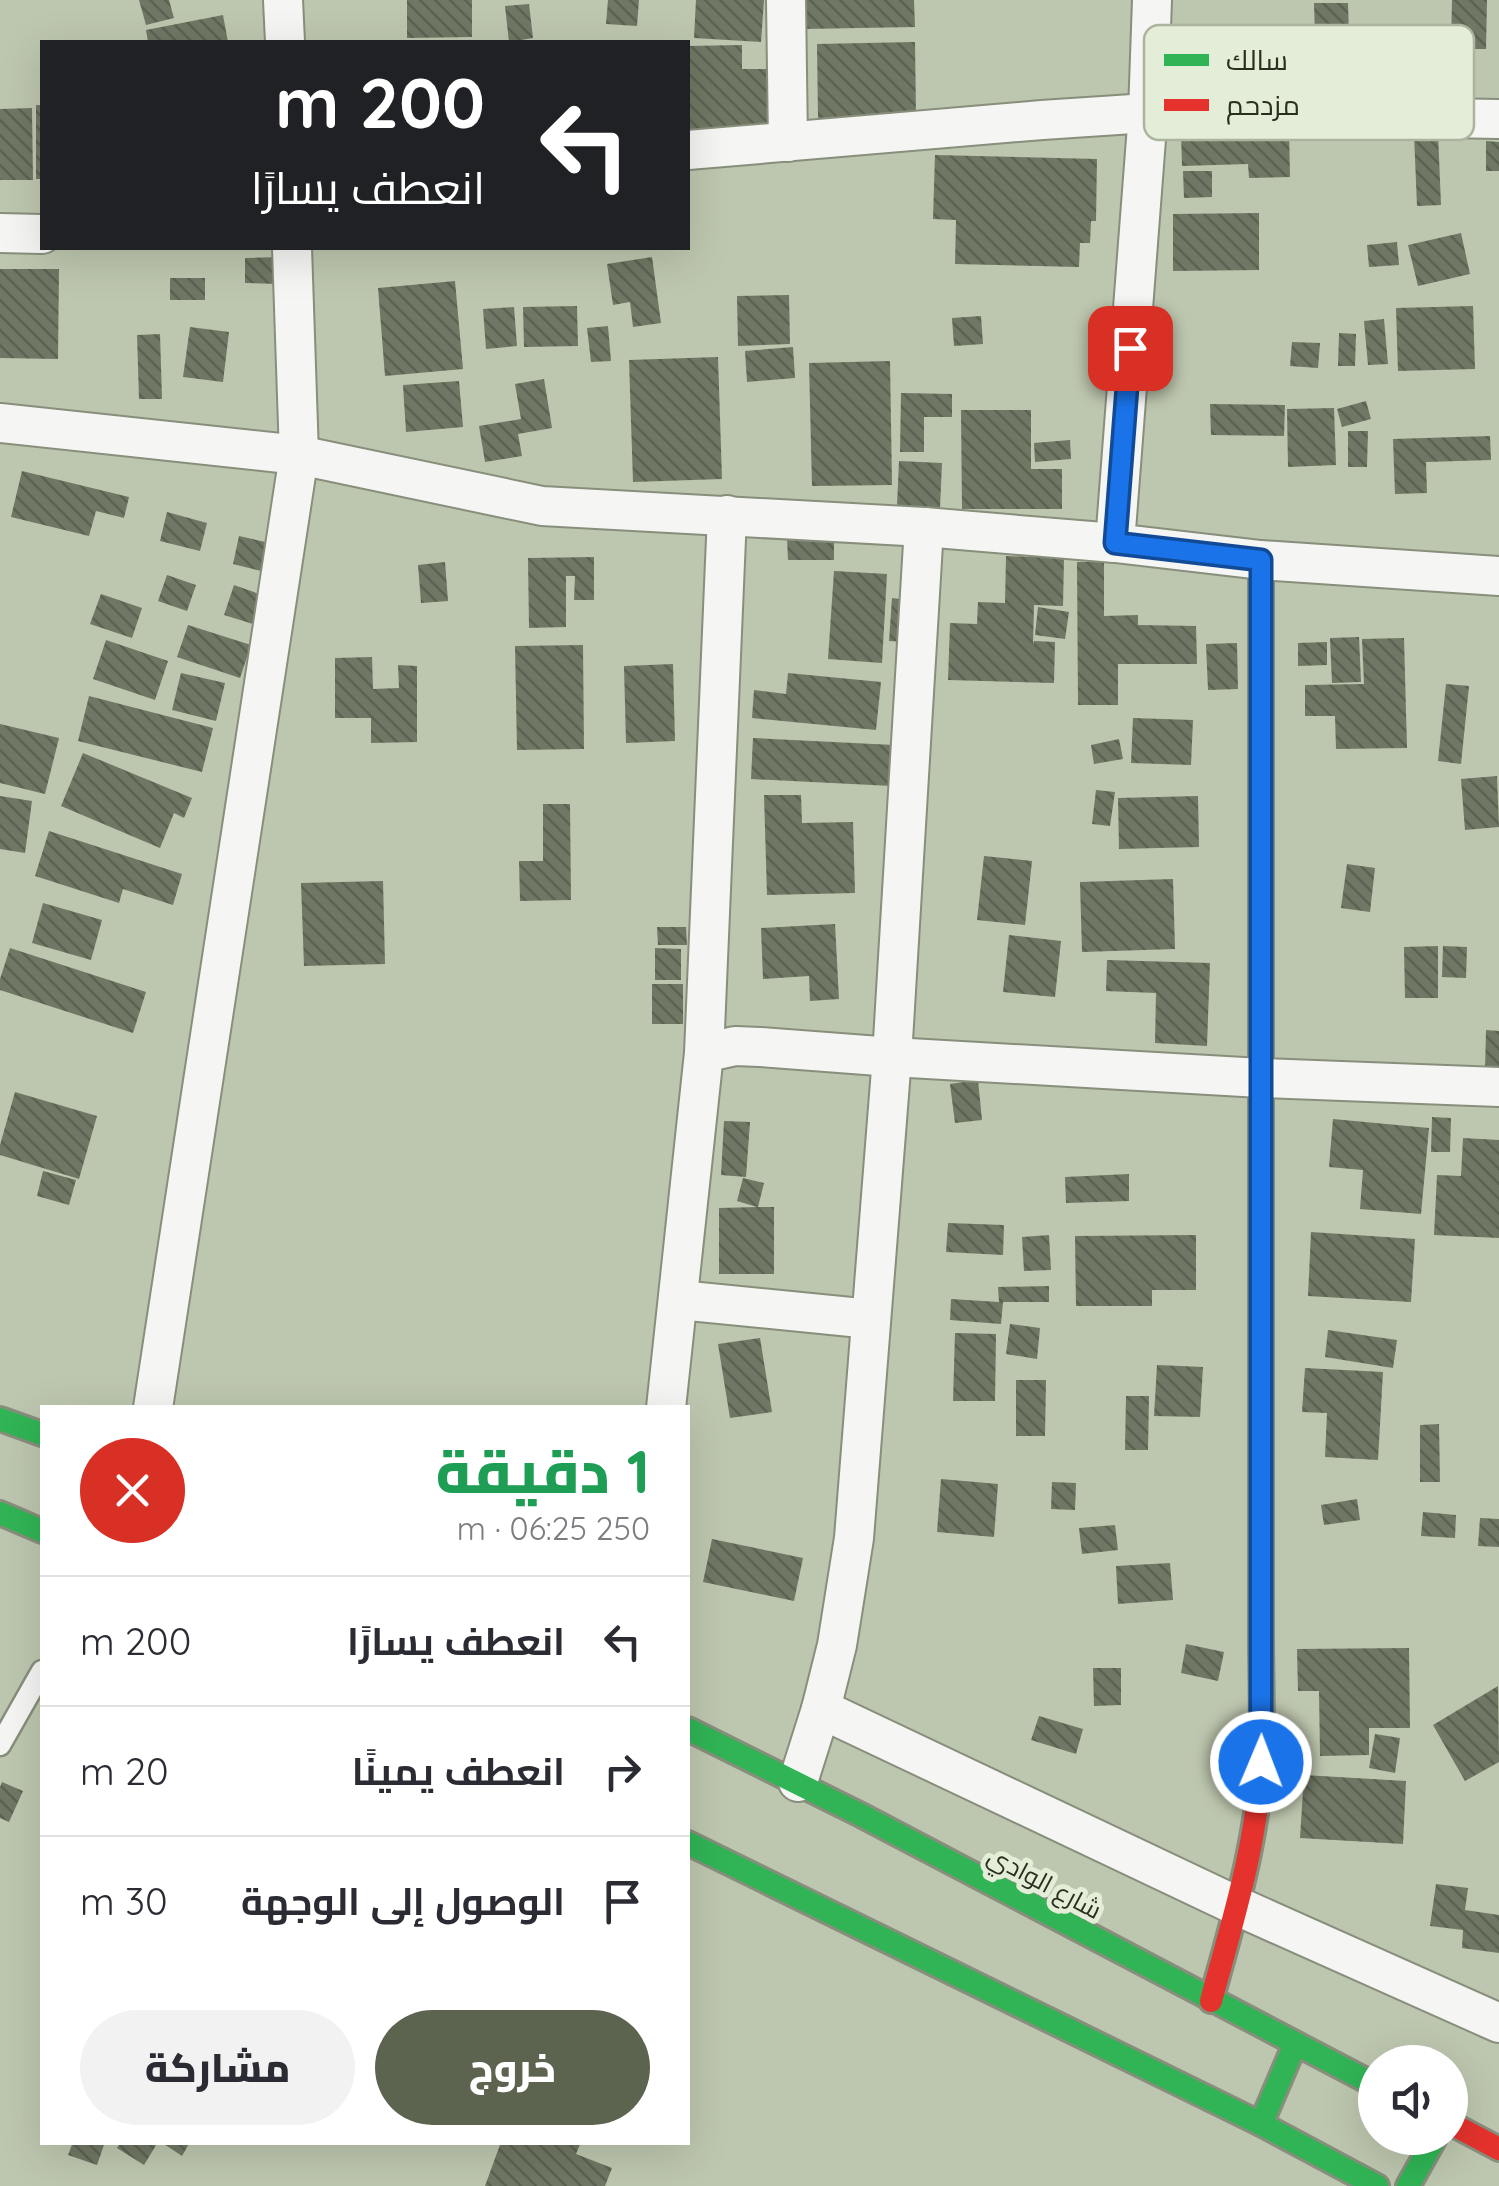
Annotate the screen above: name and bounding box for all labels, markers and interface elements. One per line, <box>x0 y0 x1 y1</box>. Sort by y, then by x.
legend <box>1144 25 1474 140</box>
text: سالك <box>1226 42 1288 77</box>
text: 200 m <box>275 58 485 146</box>
icon: left <box>520 80 650 210</box>
text: مزدحم <box>1226 87 1300 125</box>
text: انعطف يسارًا <box>251 159 485 215</box>
pin <box>1088 306 1173 391</box>
icon: arrive <box>1103 321 1158 376</box>
text: 1 دقيقة <box>436 1433 650 1508</box>
button: close <box>80 1438 185 1543</box>
text: 250 m · 06:25 <box>457 1508 650 1548</box>
icon: left <box>595 1614 650 1669</box>
text: 200 m <box>80 1617 191 1665</box>
text: انعطف يسارًا <box>347 1617 565 1665</box>
position arrow <box>1209 1710 1313 1814</box>
icon: right <box>595 1744 650 1799</box>
text: 20 m <box>80 1747 169 1795</box>
text: انعطف يمينًا <box>352 1747 565 1795</box>
street label: شارع الوادي <box>980 1839 1107 1929</box>
icon: arrive <box>595 1874 650 1929</box>
text: 30 m <box>80 1877 168 1925</box>
text: الوصول إلى الوجهة <box>241 1877 565 1925</box>
button: مشاركة <box>80 2010 355 2125</box>
button: خروج <box>375 2010 650 2125</box>
map controls <box>1358 2045 1468 2155</box>
button: sound <box>1358 2045 1468 2155</box>

